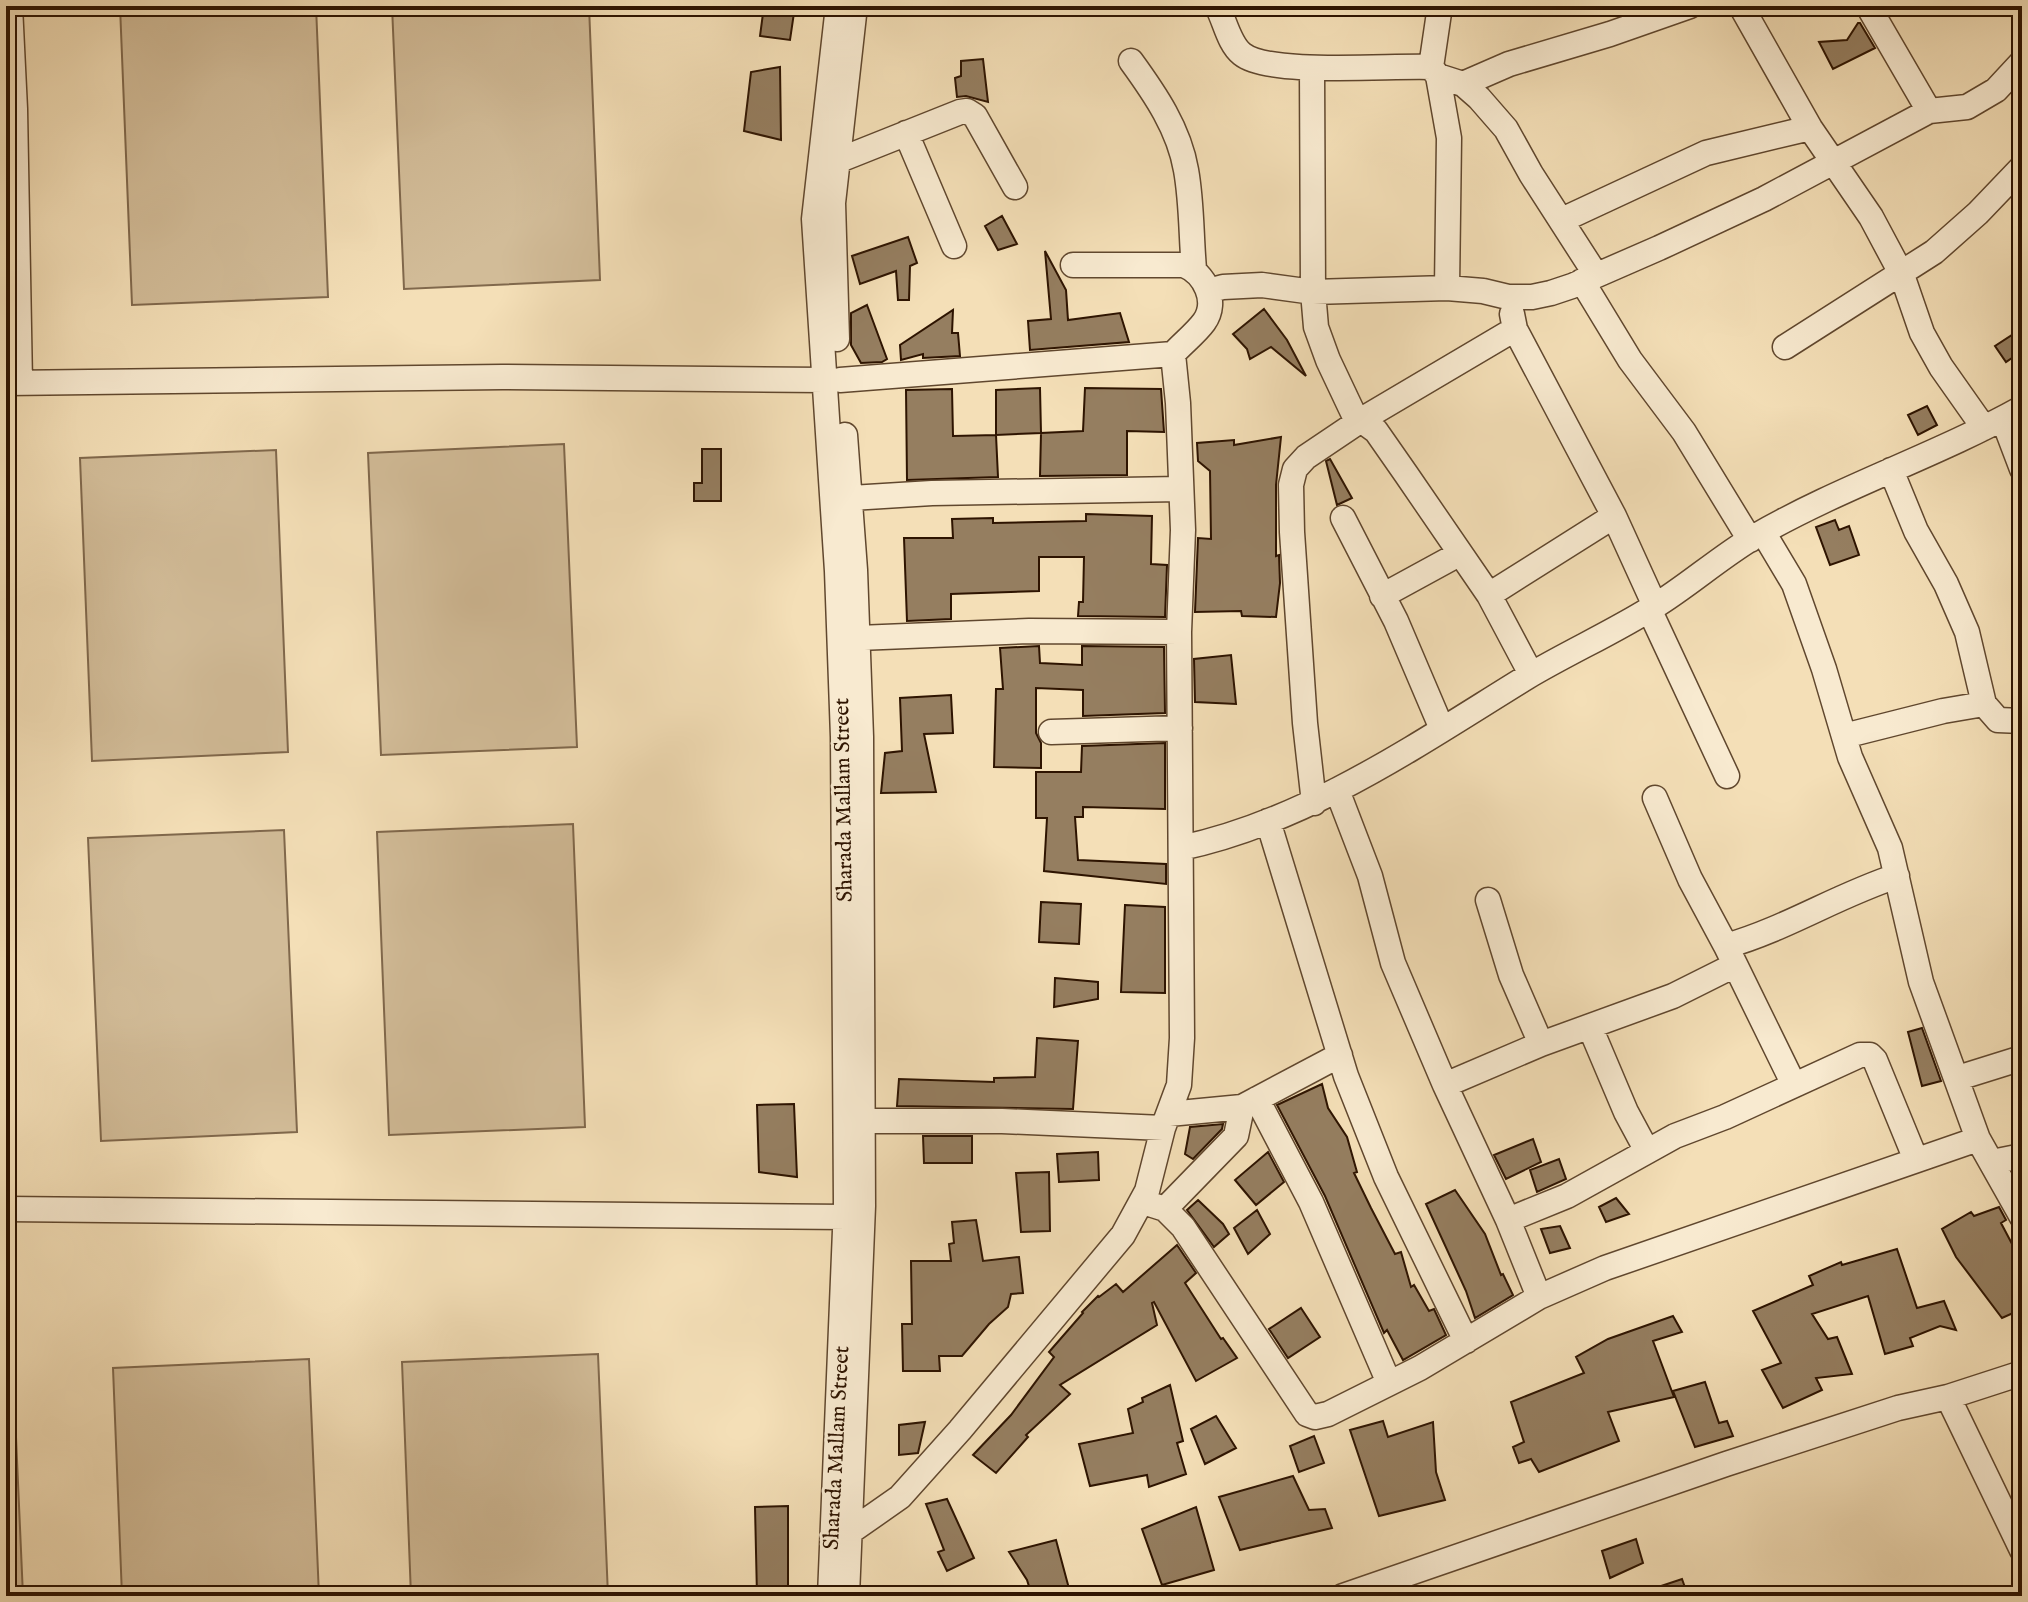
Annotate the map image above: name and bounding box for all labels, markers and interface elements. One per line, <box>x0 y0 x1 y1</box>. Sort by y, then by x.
street label: Sharada Mallam Street <box>828 697 860 902</box>
street label: Sharada Mallam Street <box>818 1345 856 1551</box>

